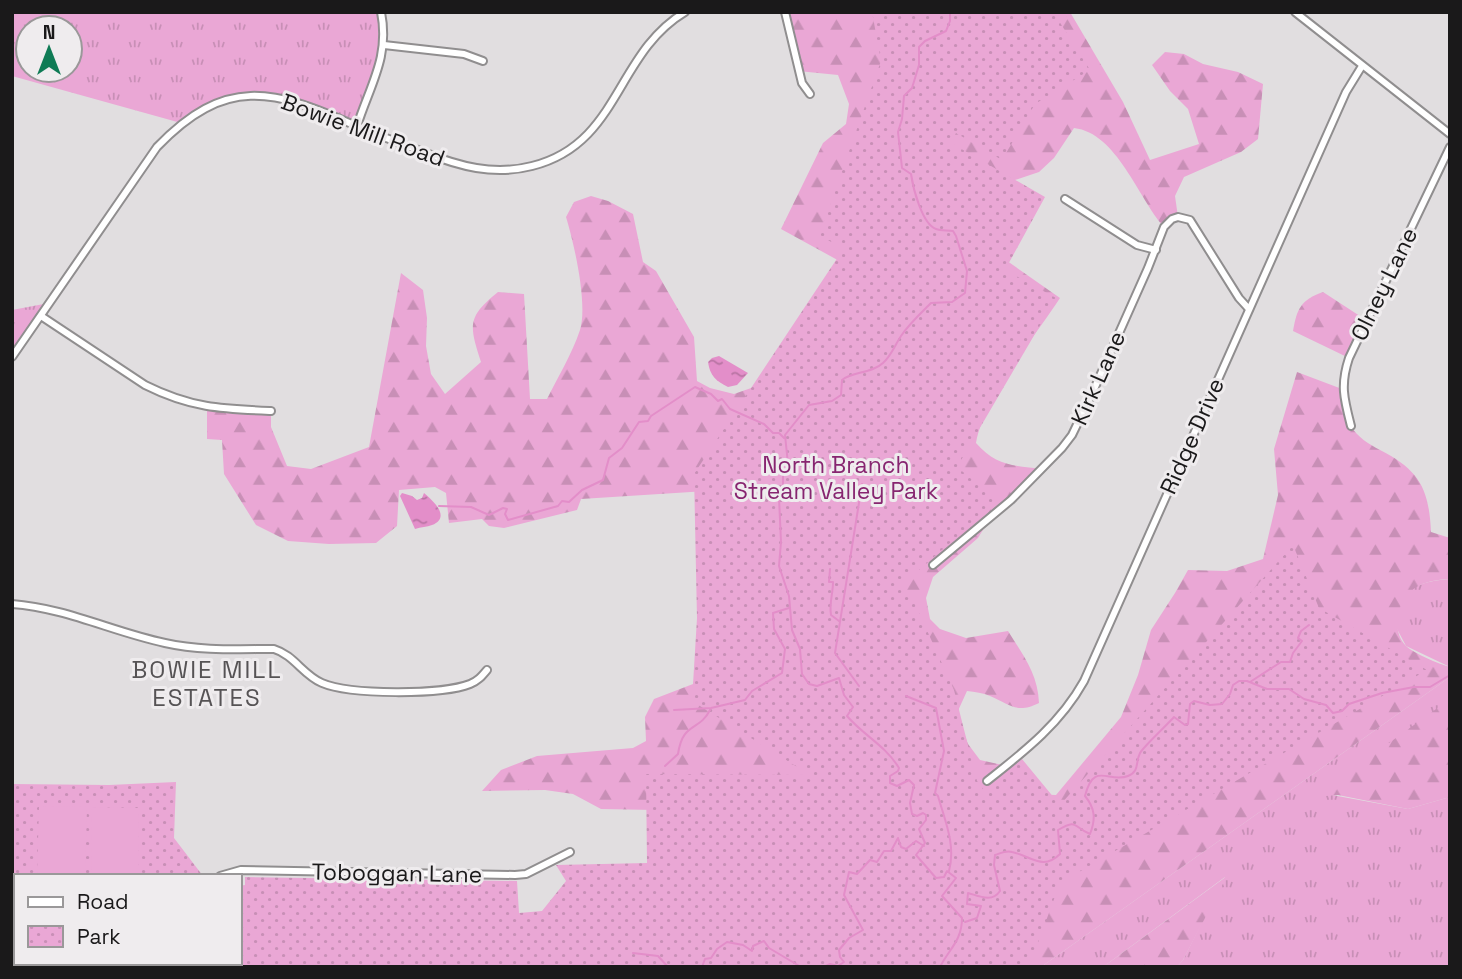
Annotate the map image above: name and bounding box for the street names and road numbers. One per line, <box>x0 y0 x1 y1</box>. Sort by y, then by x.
street label: Bowie Mill Road <box>277 86 449 174</box>
street label: Olney Lane <box>1344 222 1424 346</box>
street label: Kirk Lane <box>1064 326 1132 430</box>
street label: Ridge Drive <box>1153 373 1231 499</box>
street label: Toboggan Lane <box>311 857 483 889</box>

